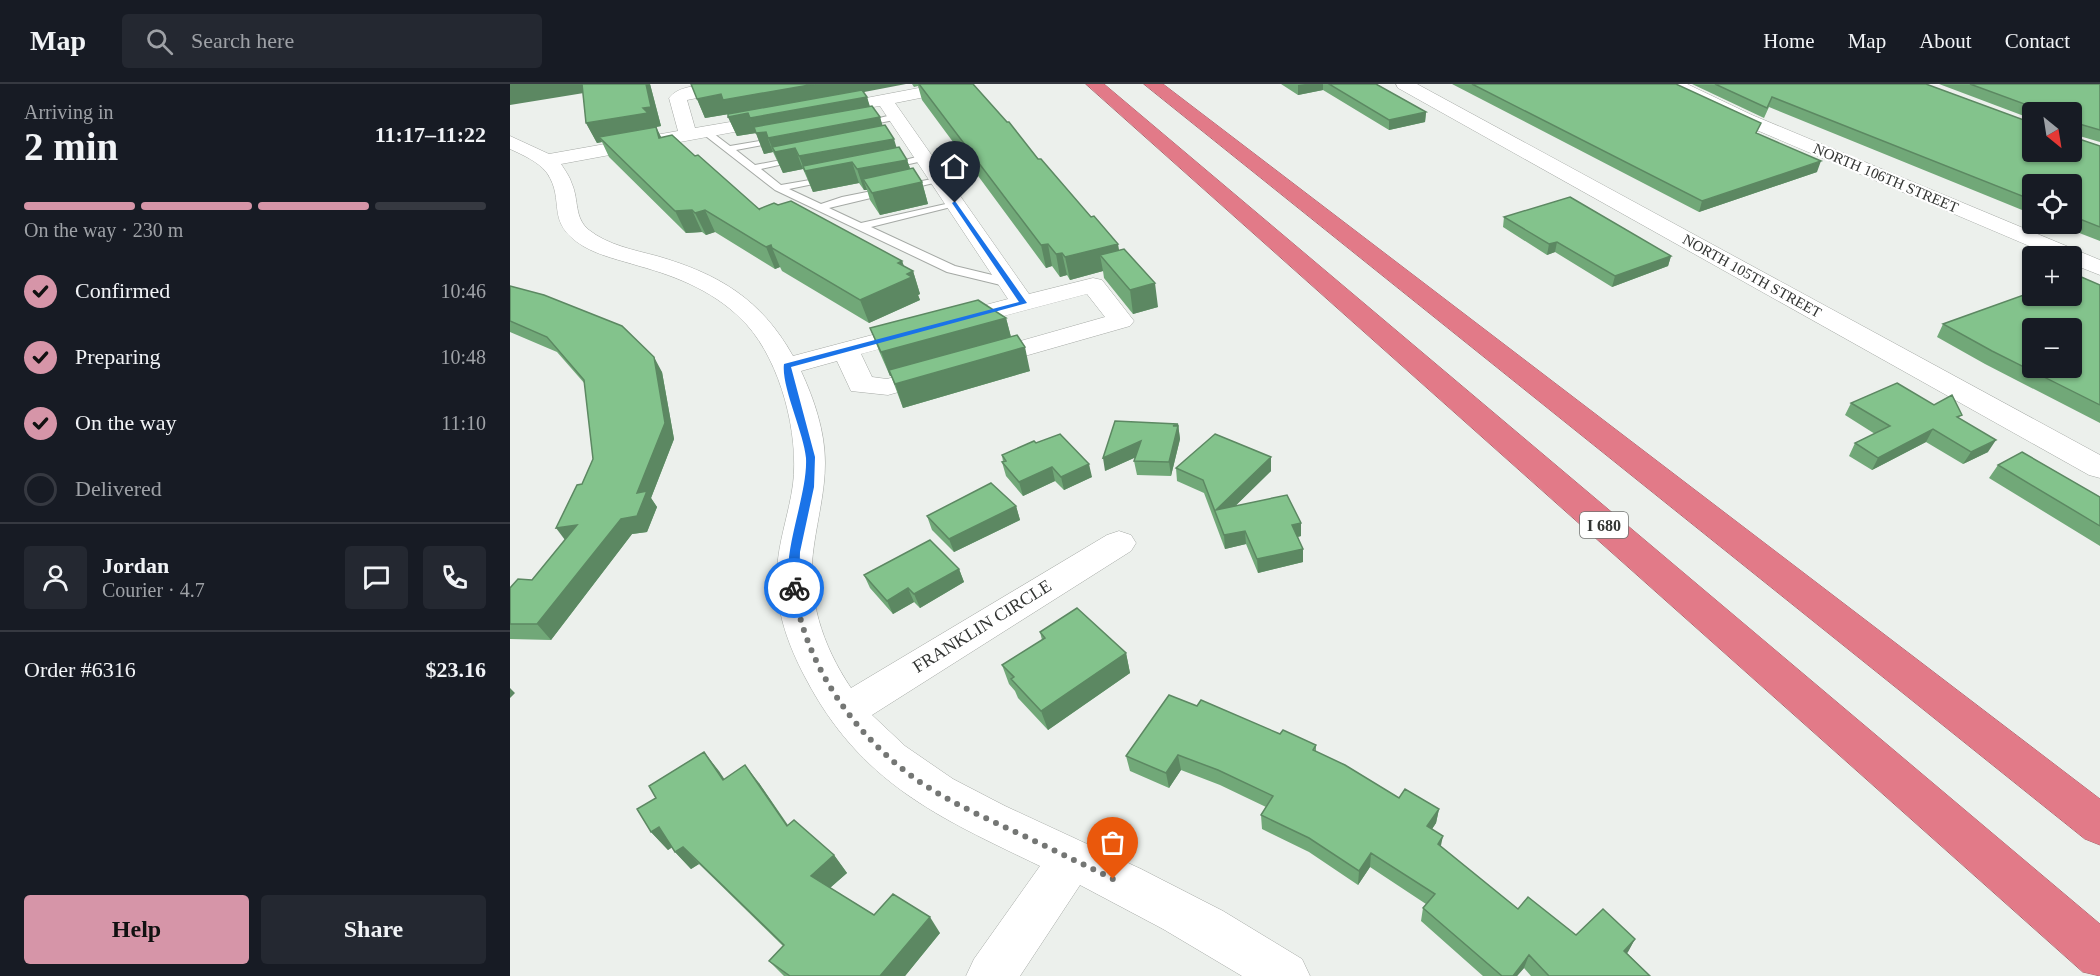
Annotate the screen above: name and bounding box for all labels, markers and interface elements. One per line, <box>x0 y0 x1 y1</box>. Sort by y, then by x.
search box <box>122 14 542 68</box>
text: Map <box>30 25 86 56</box>
icon: search <box>143 25 176 58</box>
text: Search here <box>191 28 294 53</box>
text: Home <box>1763 29 1815 53</box>
text: Map <box>1848 29 1886 53</box>
text: About <box>1919 29 1972 53</box>
text: Contact <box>2005 29 2070 53</box>
text: Arriving in <box>24 101 113 123</box>
north arrow <box>2022 102 2082 162</box>
map controls <box>2022 102 2082 378</box>
text: 11:17–11:22 <box>375 122 486 147</box>
text: 2 min <box>24 125 118 168</box>
street label: NORTH 106TH STREET <box>1811 140 1961 216</box>
pin <box>929 141 980 203</box>
icon: home <box>938 150 971 183</box>
button: locate <box>2022 174 2082 234</box>
text: On the way · 230 m <box>24 219 183 241</box>
street label: NORTH 105TH STREET <box>1680 231 1824 321</box>
button: + <box>2022 246 2082 306</box>
icon: check <box>24 275 57 308</box>
text: Confirmed <box>75 278 170 303</box>
text: 10:46 <box>440 280 486 302</box>
button: − <box>2022 318 2082 378</box>
icon: check <box>24 341 57 374</box>
text: Preparing <box>75 344 161 369</box>
text: 10:48 <box>440 346 486 368</box>
icon: check <box>24 407 57 440</box>
text: On the way <box>75 410 176 435</box>
text: 11:10 <box>441 412 486 434</box>
text: Delivered <box>75 476 162 501</box>
road number: I 680 <box>1580 512 1628 538</box>
button: person <box>24 546 87 609</box>
button: chat <box>345 546 408 609</box>
button: phone <box>423 546 486 609</box>
text: Jordan <box>102 553 169 578</box>
courier <box>764 558 824 618</box>
icon: bike <box>778 572 811 605</box>
street label: FRANKLIN CIRCLE <box>909 575 1055 677</box>
text: Courier · 4.7 <box>102 579 205 601</box>
text: Order #6316 <box>24 657 136 682</box>
text: $23.16 <box>426 657 486 682</box>
pin <box>1087 817 1138 879</box>
icon: bag <box>1096 826 1129 859</box>
button: Help <box>24 895 249 964</box>
button: Share <box>261 895 486 964</box>

